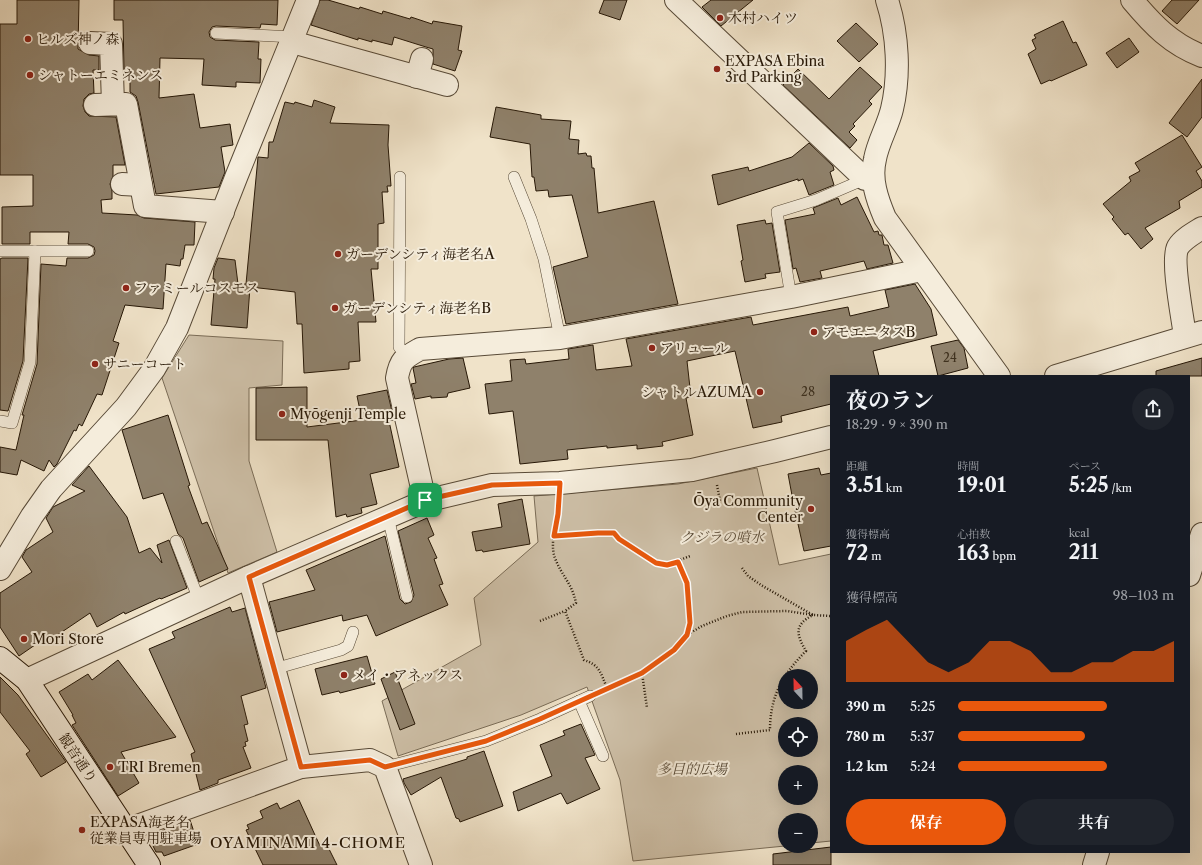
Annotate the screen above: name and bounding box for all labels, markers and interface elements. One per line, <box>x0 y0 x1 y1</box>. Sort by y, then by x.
place label: 木村ハイツ <box>728 9 798 27</box>
marker: 木村ハイツ <box>715 13 725 23</box>
place label: ヒルズ神ノ森 <box>36 30 120 48</box>
marker: ヒルズ神ノ森 <box>23 34 33 44</box>
place label: EXPASA Ebina 3rd Parking <box>725 52 825 86</box>
marker: EXPASA Ebina 3rd Parking <box>712 64 722 74</box>
place label: シャトーエミネンス <box>38 66 163 84</box>
marker: シャトーエミネンス <box>25 70 35 80</box>
place label: ガーデンシティ海老名A <box>346 245 495 263</box>
marker: ガーデンシティ海老名A <box>333 249 343 259</box>
place label: ファミールコスモス <box>134 279 259 297</box>
marker: ファミールコスモス <box>121 283 131 293</box>
place label: ガーデンシティ海老名B <box>343 299 491 317</box>
marker: ガーデンシティ海老名B <box>330 303 340 313</box>
place label: アモエニタスB <box>822 323 915 341</box>
marker: アモエニタスB <box>809 327 819 337</box>
place label: アリュール <box>660 339 729 357</box>
marker: アリュール <box>647 343 657 353</box>
house number: 24 <box>943 350 957 365</box>
place label: サニーコート <box>103 355 186 373</box>
marker: サニーコート <box>90 359 100 369</box>
place label: シャトルAZUMA <box>641 383 753 401</box>
house number: 28 <box>801 384 815 399</box>
marker: シャトルAZUMA <box>755 387 765 397</box>
text: 夜のラン <box>846 387 934 414</box>
button: share <box>1132 388 1174 430</box>
place label: Myōgenji Temple <box>290 405 406 423</box>
marker: Myōgenji Temple <box>277 409 287 419</box>
text: 18:29 · 9 × 390 m <box>846 416 948 432</box>
text: 距離 <box>846 459 868 473</box>
text: 時間 <box>957 459 979 473</box>
text: ペース <box>1069 459 1101 473</box>
text: 3.51 <box>846 473 883 497</box>
text: 19:01 <box>957 473 1006 497</box>
text: 5:25 <box>1069 473 1109 497</box>
text: km <box>883 481 902 495</box>
text: /km <box>1109 481 1132 495</box>
pin <box>408 483 442 517</box>
icon: arrive <box>414 489 436 511</box>
place label: Ōya Community Center <box>693 492 803 526</box>
marker: Ōya Community Center <box>806 504 816 514</box>
text: kcal <box>1069 526 1089 540</box>
text: 獲得標高 <box>846 527 890 541</box>
text: 心拍数 <box>957 527 990 541</box>
park label: クジラの噴水 <box>680 528 766 546</box>
text: 211 <box>1069 540 1098 564</box>
text: 72 <box>846 541 868 565</box>
text: 163 <box>957 541 990 565</box>
text: m <box>868 549 881 563</box>
text: bpm <box>990 549 1016 563</box>
text: 98–103 m <box>1113 587 1174 603</box>
text: 獲得標高 <box>846 589 898 605</box>
place label: Mori Store <box>32 630 104 648</box>
marker: Mori Store <box>19 634 29 644</box>
place label: メイ・アネックス <box>352 666 463 684</box>
north arrow <box>778 669 818 709</box>
map controls <box>778 669 818 853</box>
marker: メイ・アネックス <box>339 670 349 680</box>
text: 390 m <box>846 698 886 714</box>
text: 5:25 <box>910 698 935 714</box>
button: locate <box>778 717 818 757</box>
text: 780 m <box>846 728 885 744</box>
text: 5:37 <box>910 728 934 744</box>
street label: 観音通り <box>55 730 101 786</box>
place label: TRI Bremen <box>118 758 201 776</box>
text: 1.2 km <box>846 758 888 774</box>
text: 5:24 <box>910 758 936 774</box>
park label: 多目的広場 <box>657 760 729 778</box>
marker: TRI Bremen <box>105 762 115 772</box>
button: + <box>778 765 818 805</box>
button: 保存 <box>846 799 1006 845</box>
button: 共有 <box>1014 799 1174 845</box>
place label: EXPASA海老名 従業員専用駐車場 <box>90 813 202 847</box>
button: − <box>778 813 818 853</box>
marker: EXPASA海老名 従業員専用駐車場 <box>77 825 87 835</box>
district label: OYAMINAMI 4-CHOME <box>210 833 406 852</box>

